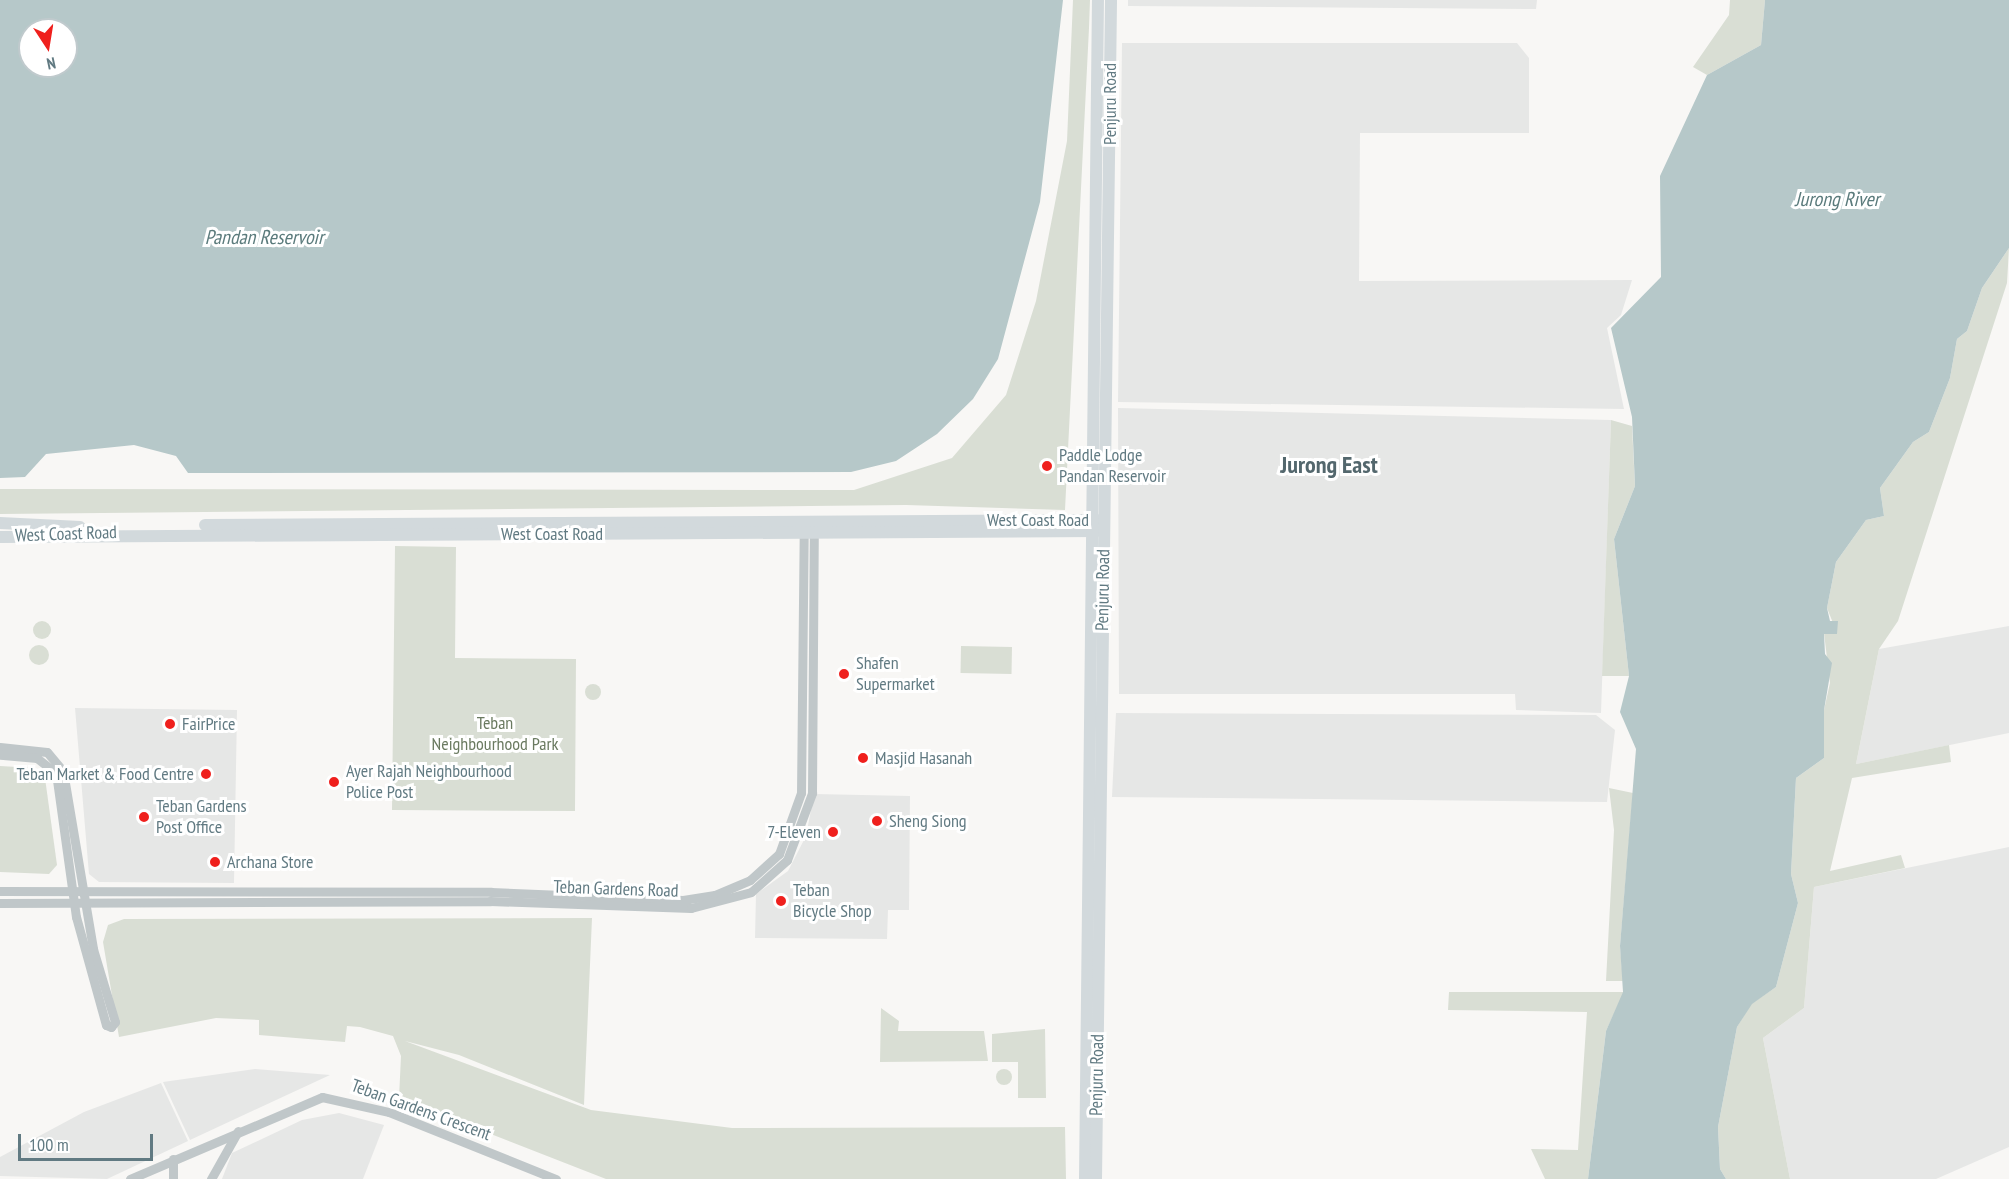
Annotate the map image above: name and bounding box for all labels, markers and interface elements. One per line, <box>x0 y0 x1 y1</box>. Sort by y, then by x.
north arrow <box>18 18 78 78</box>
text: N <box>45 53 58 74</box>
street label: Penjuru Road <box>1099 63 1121 145</box>
water label: Jurong River <box>1795 187 1879 211</box>
water label: Pandan Reservoir <box>205 225 323 249</box>
place label: Paddle Lodge Pandan Reservoir <box>1059 445 1166 488</box>
district label: Jurong East <box>1280 451 1378 479</box>
marker: Paddle Lodge Pandan Reservoir <box>1040 459 1054 473</box>
street label: West Coast Road <box>987 509 1089 531</box>
street label: West Coast Road <box>15 521 117 547</box>
street label: West Coast Road <box>501 523 603 545</box>
street label: Penjuru Road <box>1091 549 1115 631</box>
place label: Shafen Supermarket <box>856 653 935 696</box>
marker: Shafen Supermarket <box>837 667 851 681</box>
place label: FairPrice <box>182 713 235 735</box>
park label: Teban Neighbourhood Park <box>432 713 558 756</box>
marker: FairPrice <box>163 717 177 731</box>
place label: Masjid Hasanah <box>875 747 972 769</box>
marker: Masjid Hasanah <box>856 751 870 765</box>
place label: Ayer Rajah Neighbourhood Police Post <box>346 761 512 804</box>
place label: Teban Market & Food Centre <box>16 763 194 785</box>
marker: Teban Market & Food Centre <box>199 767 213 781</box>
marker: Ayer Rajah Neighbourhood Police Post <box>327 775 341 789</box>
place label: Teban Gardens Post Office <box>156 796 247 838</box>
marker: Teban Gardens Post Office <box>137 810 151 824</box>
place label: Sheng Siong <box>889 810 967 832</box>
marker: Sheng Siong <box>870 814 884 828</box>
place label: 7-Eleven <box>767 821 821 843</box>
marker: 7-Eleven <box>826 825 840 839</box>
place label: Archana Store <box>227 851 314 873</box>
marker: Archana Store <box>208 855 222 869</box>
street label: Teban Gardens Road <box>553 876 679 902</box>
place label: Teban Bicycle Shop <box>793 880 871 922</box>
marker: Teban Bicycle Shop <box>774 894 788 908</box>
street label: Penjuru Road <box>1085 1034 1109 1116</box>
street label: Teban Gardens Crescent <box>348 1075 494 1145</box>
scale bar <box>21 1122 156 1160</box>
text: 100 m <box>29 1133 69 1156</box>

